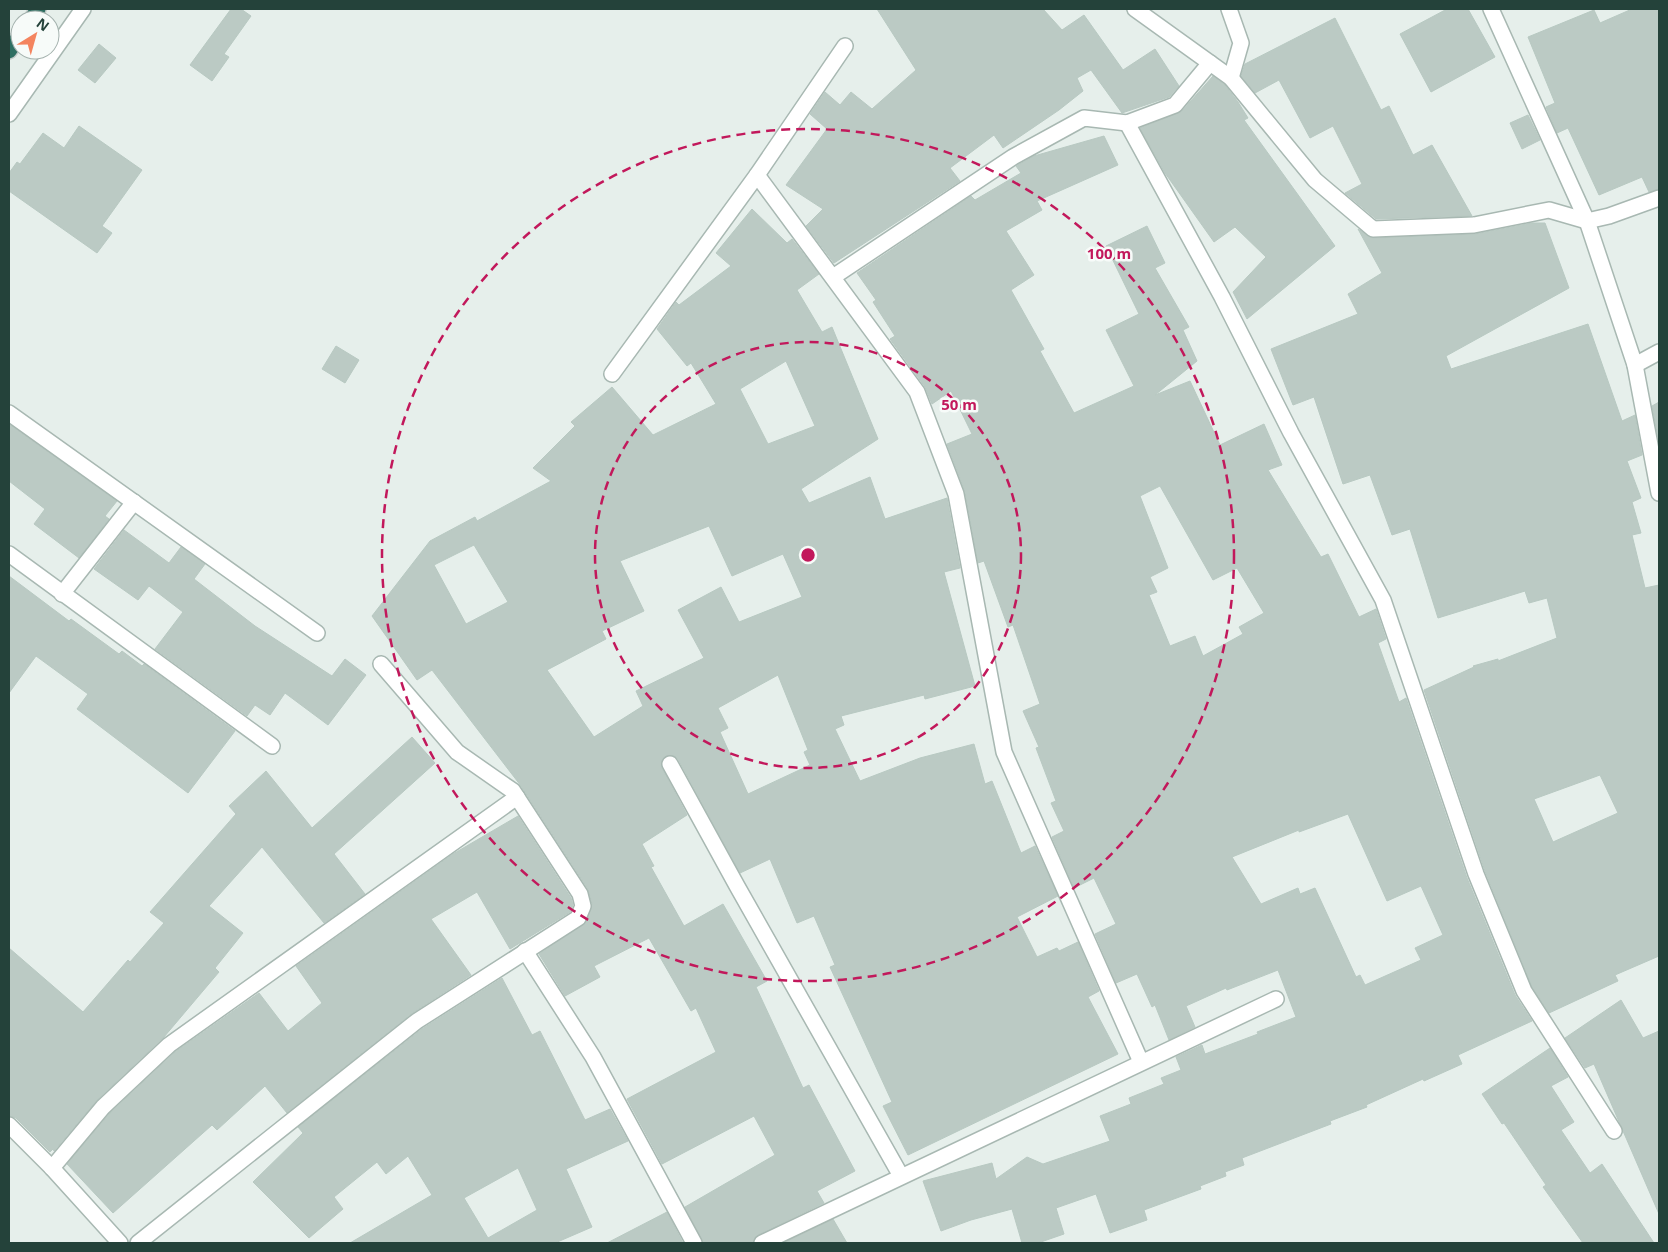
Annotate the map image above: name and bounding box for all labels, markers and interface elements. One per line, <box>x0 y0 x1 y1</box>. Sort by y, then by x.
north arrow <box>10 10 60 60</box>
text: N <box>33 13 53 35</box>
text: 100 m <box>1087 243 1131 263</box>
text: 50 m <box>941 394 977 414</box>
centre of rings <box>799 546 817 564</box>

